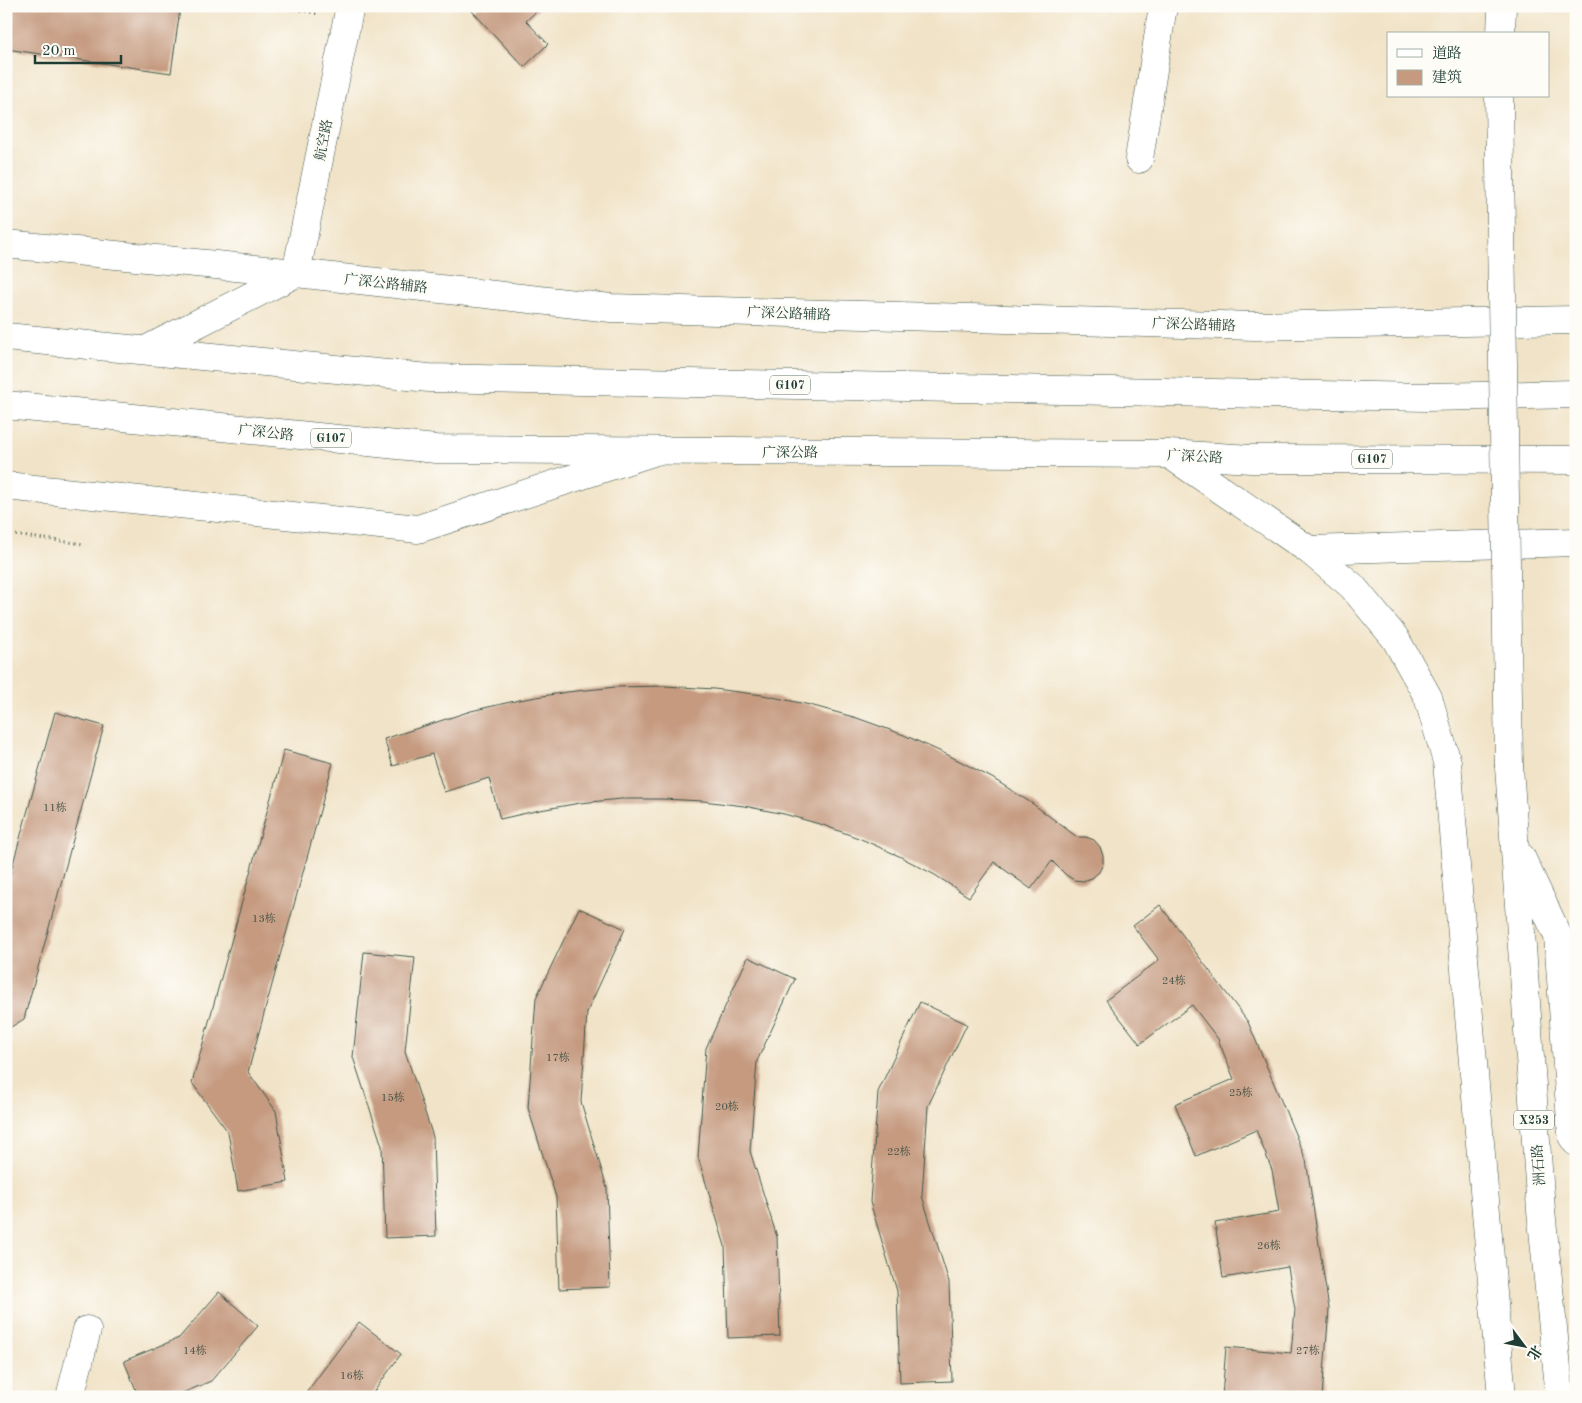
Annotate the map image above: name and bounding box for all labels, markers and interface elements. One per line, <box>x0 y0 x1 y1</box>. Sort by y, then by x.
scale bar <box>35 32 121 64</box>
legend <box>1387 32 1550 98</box>
text: 20 m <box>42 44 76 59</box>
text: 道路 <box>1432 45 1462 62</box>
text: 建筑 <box>1432 69 1462 86</box>
street label: 航空路 <box>312 118 335 162</box>
street label: 广深公路辅路 <box>343 272 429 295</box>
street label: 广深公路辅路 <box>747 305 831 322</box>
street label: 广深公路辅路 <box>1152 316 1236 333</box>
road number: G107 <box>770 376 810 394</box>
street label: 广深公路 <box>237 422 295 443</box>
road number: G107 <box>311 428 351 448</box>
street label: 广深公路 <box>762 445 818 460</box>
street label: 广深公路 <box>1167 448 1223 465</box>
road number: G107 <box>1352 449 1392 468</box>
house number: 11栋 <box>43 801 67 814</box>
house number: 13栋 <box>252 912 276 925</box>
house number: 24栋 <box>1162 974 1186 987</box>
house number: 17栋 <box>546 1051 570 1064</box>
house number: 25栋 <box>1229 1086 1253 1099</box>
house number: 15栋 <box>381 1091 405 1104</box>
house number: 20栋 <box>715 1100 739 1113</box>
road number: X253 <box>1514 1110 1554 1130</box>
street label: 洲石路 <box>1530 1143 1547 1186</box>
house number: 22栋 <box>887 1145 911 1158</box>
house number: 26栋 <box>1257 1239 1281 1252</box>
north arrow <box>1500 1320 1550 1370</box>
text: 北 <box>1525 1343 1545 1363</box>
house number: 14栋 <box>183 1344 207 1357</box>
house number: 27栋 <box>1296 1344 1320 1357</box>
house number: 16栋 <box>340 1369 364 1382</box>

